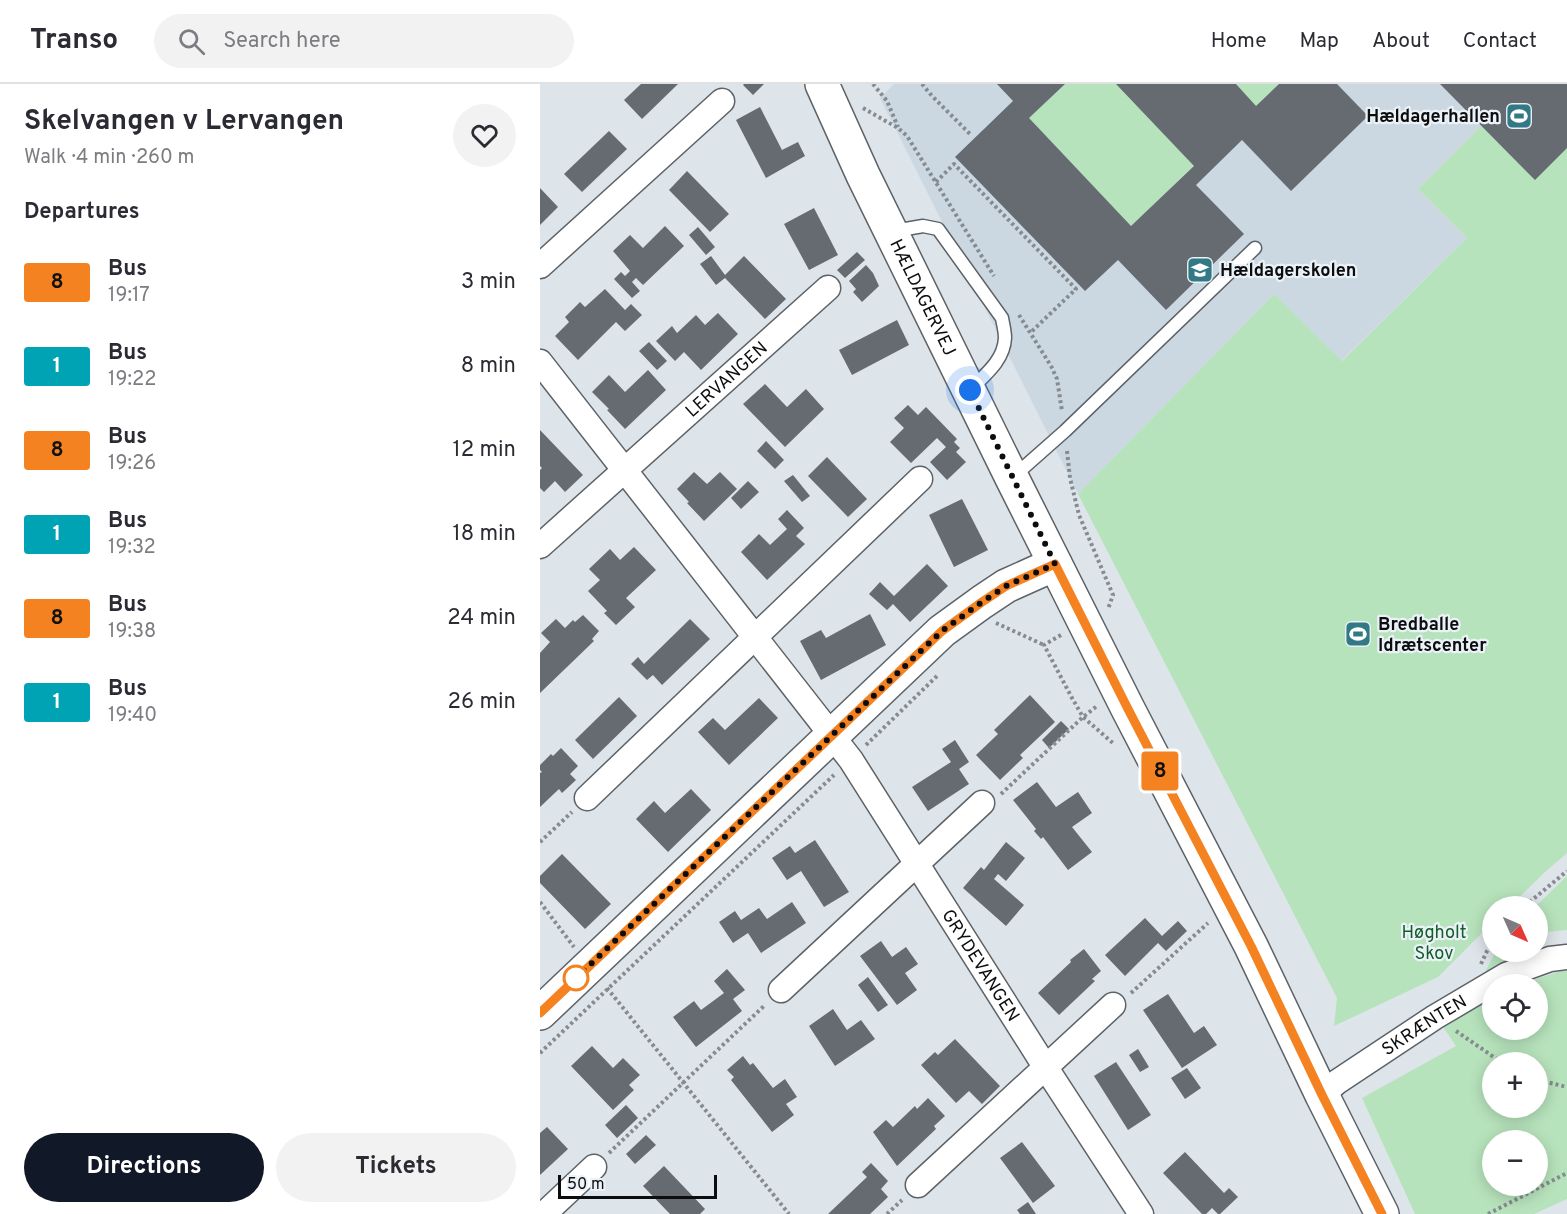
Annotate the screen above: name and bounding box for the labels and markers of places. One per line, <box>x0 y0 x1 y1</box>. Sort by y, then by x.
sports icon: Hældagerhallen <box>1504 101 1534 131</box>
place label: Hældagerhallen <box>1366 106 1500 129</box>
school or university icon: Hældagerskolen <box>1185 255 1215 285</box>
place label: Hældagerskolen <box>1220 260 1356 283</box>
place label: Bredballe Idrætscenter <box>1378 614 1487 658</box>
sports icon: Bredballe Idrætscenter <box>1343 619 1373 649</box>
unlabelled marker <box>563 965 589 991</box>

